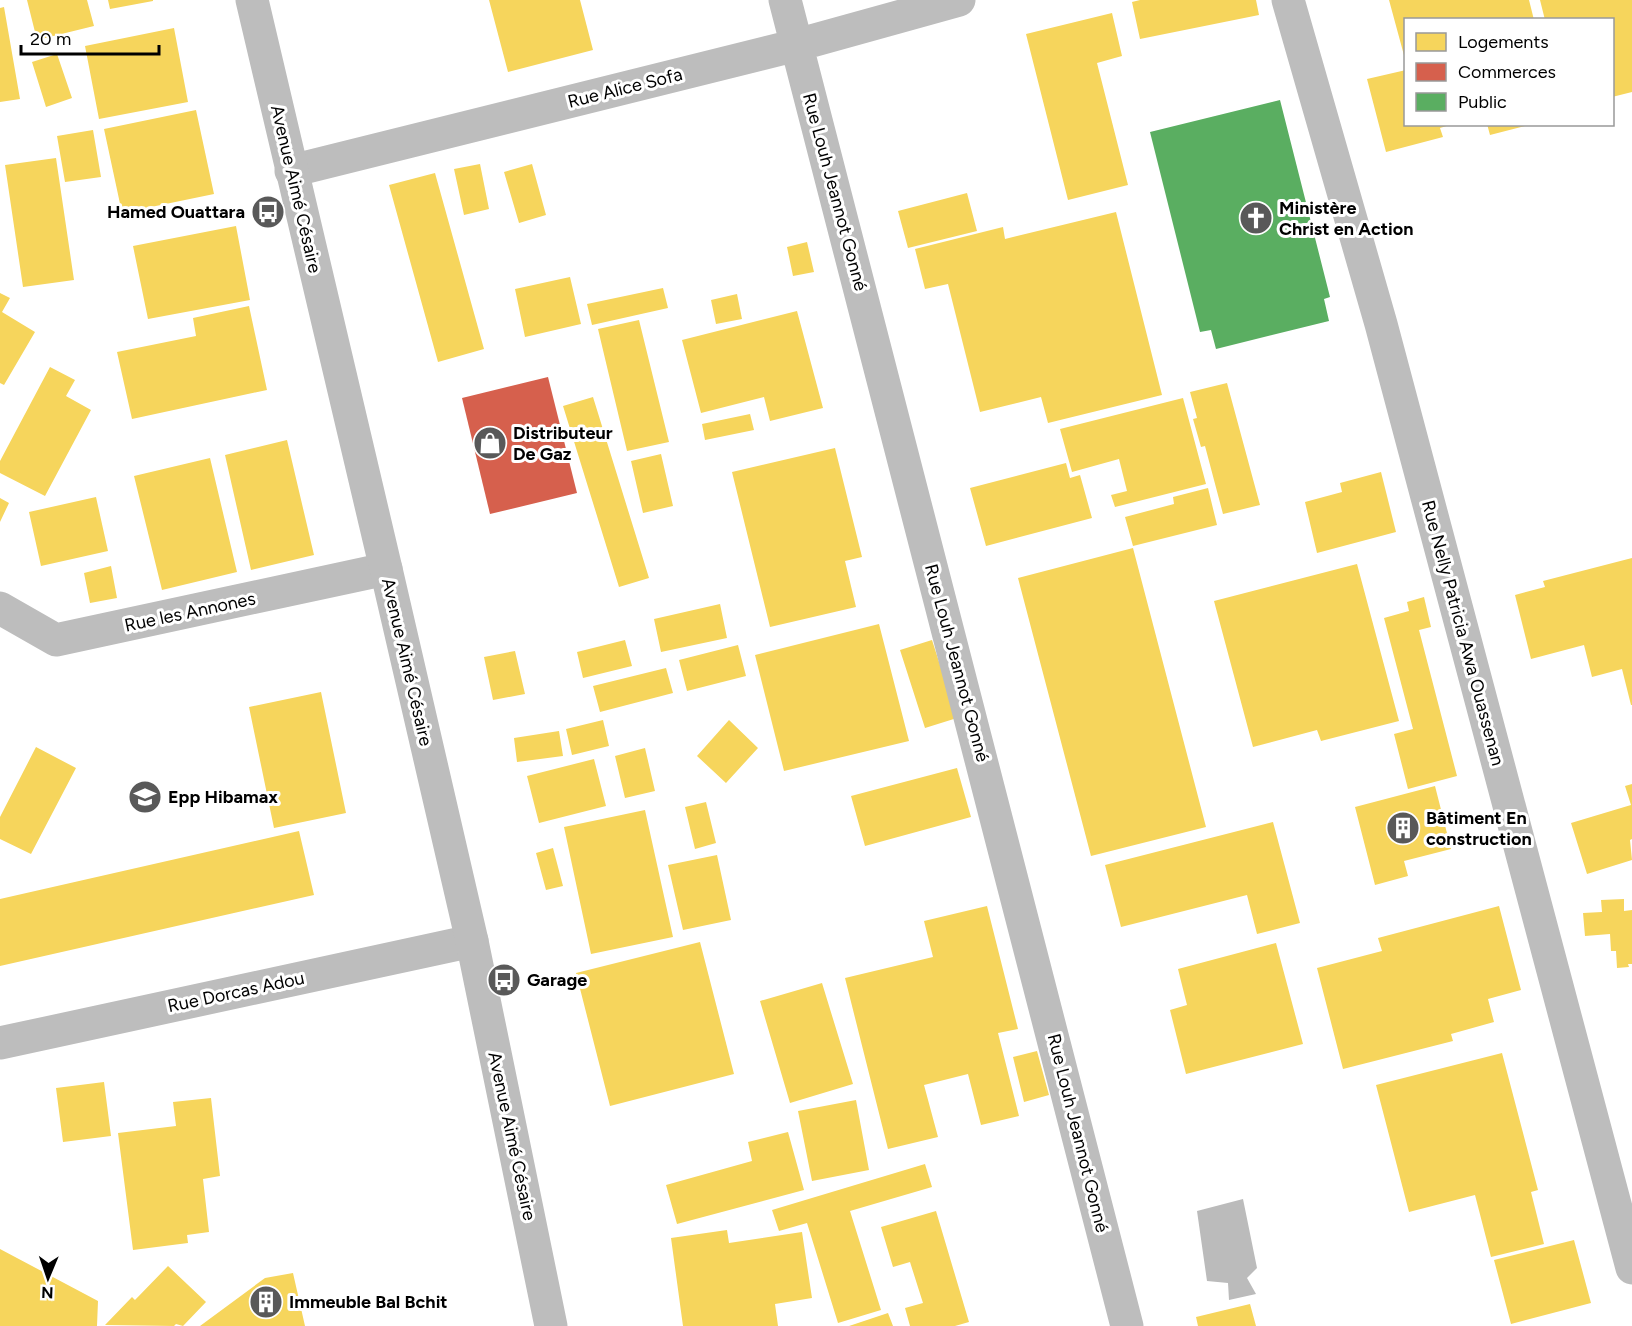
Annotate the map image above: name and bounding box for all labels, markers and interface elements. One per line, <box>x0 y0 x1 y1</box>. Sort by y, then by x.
scale bar <box>21 18 159 56</box>
legend <box>1404 18 1614 126</box>
text: 20 m <box>30 28 71 50</box>
text: Logements <box>1458 31 1549 53</box>
text: Commerces <box>1458 61 1556 83</box>
street label: Rue Alice Sofa <box>565 63 685 113</box>
street label: Rue Louh Jeannot Gonné <box>798 91 872 294</box>
text: Public <box>1458 91 1507 113</box>
street label: Avenue Aimé Césaire <box>266 103 326 275</box>
bus stop icon: Hamed Ouattara <box>250 194 286 230</box>
place label: Ministère Christ en Action <box>1279 197 1413 240</box>
church icon: Ministère Christ en Action <box>1238 200 1274 236</box>
place label: Hamed Ouattara <box>107 201 245 223</box>
place label: Distributeur De Gaz <box>513 422 613 465</box>
shop icon: Distributeur De Gaz <box>472 425 508 461</box>
street label: Rue Nelly Patricia Awa Ouassenan <box>1417 498 1509 768</box>
street label: Rue Louh Jeannot Gonné <box>920 562 994 765</box>
street label: Avenue Aimé Césaire <box>377 576 437 748</box>
street label: Rue les Annones <box>123 587 257 637</box>
school or university icon: Epp Hibamax <box>127 779 163 815</box>
place label: Epp Hibamax <box>168 786 278 808</box>
place label: Bâtiment En construction <box>1426 807 1532 850</box>
building icon: Bâtiment En construction <box>1385 810 1421 846</box>
bus stop icon: Garage <box>486 962 522 998</box>
street label: Rue Dorcas Adou <box>166 967 306 1017</box>
place label: Garage <box>527 969 587 991</box>
street label: Rue Louh Jeannot Gonné <box>1043 1031 1113 1235</box>
street label: Avenue Aimé Césaire <box>483 1050 541 1222</box>
north arrow <box>18 1248 78 1308</box>
text: N <box>41 1283 54 1302</box>
building icon: Immeuble Bal Bchit <box>248 1284 284 1320</box>
place label: Immeuble Bal Bchit <box>289 1291 448 1313</box>

